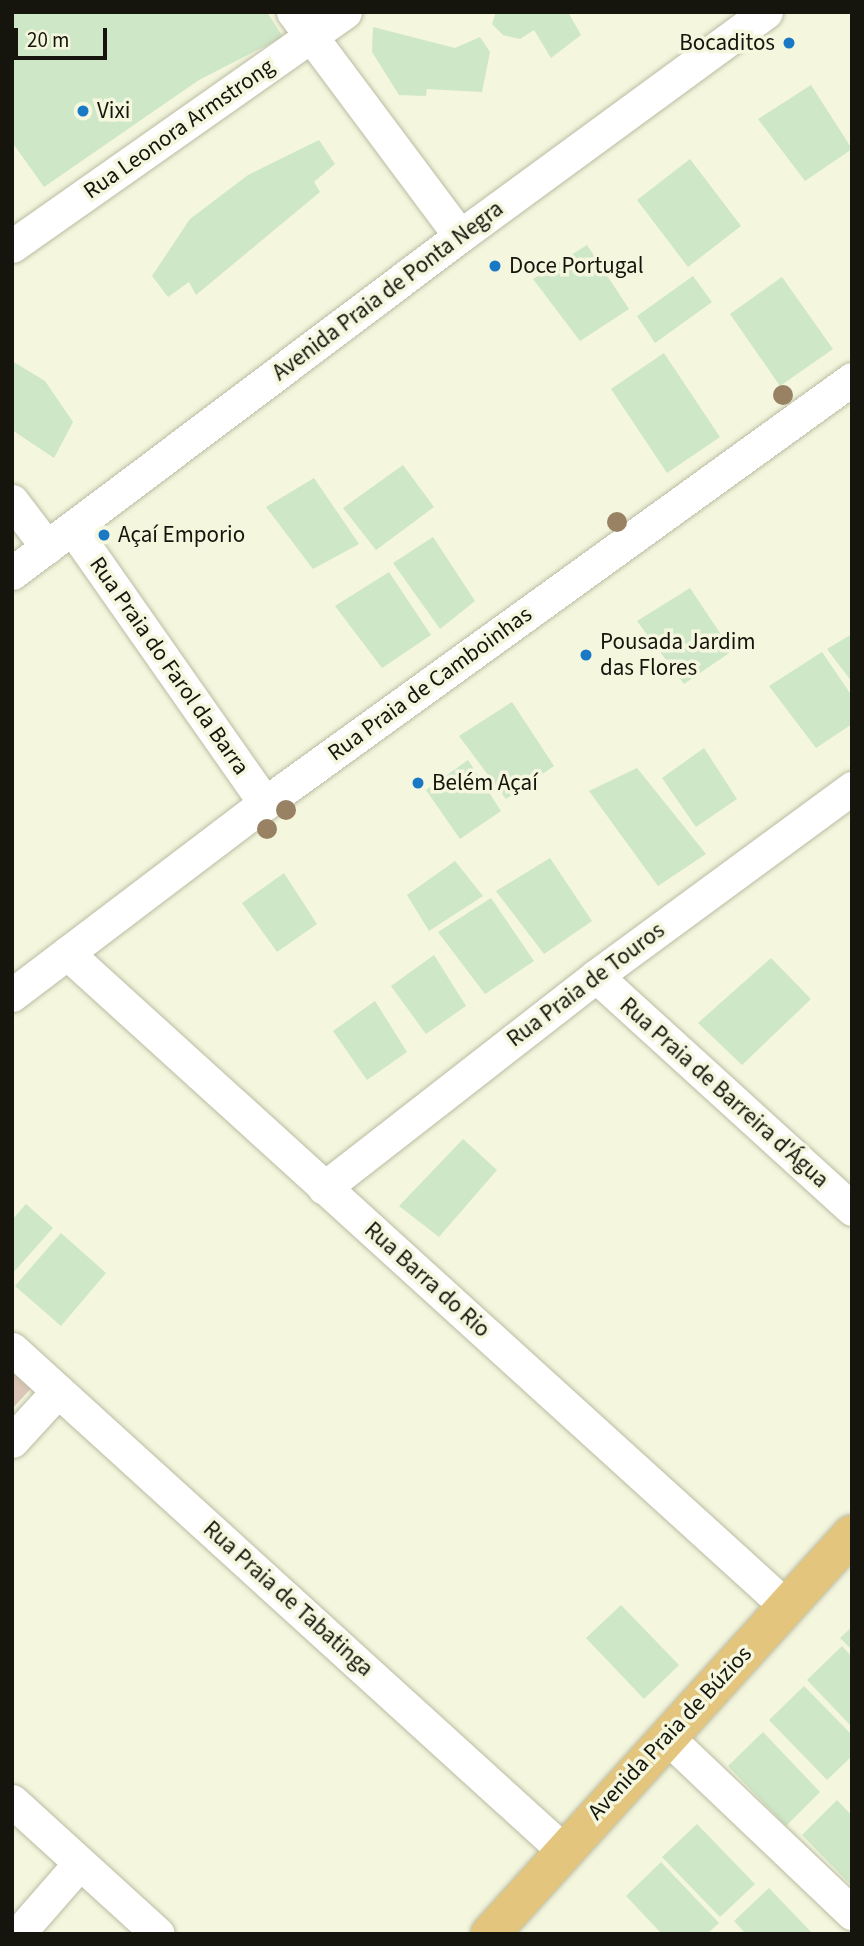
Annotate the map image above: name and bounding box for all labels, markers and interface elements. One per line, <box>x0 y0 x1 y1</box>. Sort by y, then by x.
scale bar <box>18 14 110 58</box>
text: 20 m <box>27 25 69 55</box>
place label: Bocaditos <box>679 29 775 57</box>
marker: Bocaditos <box>781 35 797 51</box>
street label: Rua Leonora Armstrong <box>78 53 280 205</box>
place label: Vixi <box>97 97 130 125</box>
marker: Vixi <box>75 103 91 119</box>
street label: Avenida Praia de Ponta Negra <box>267 195 509 387</box>
place label: Doce Portugal <box>509 252 644 280</box>
marker: Doce Portugal <box>487 258 503 274</box>
place label: Açaí Emporio <box>118 521 245 549</box>
marker: Açaí Emporio <box>96 527 112 543</box>
street label: Rua Praia do Farol da Barra <box>83 552 255 780</box>
street label: Rua Praia de Camboinhas <box>323 601 537 767</box>
place label: Pousada Jardim das Flores <box>600 628 755 682</box>
marker: Pousada Jardim das Flores <box>578 647 594 663</box>
place label: Belém Açaí <box>432 769 538 797</box>
marker: Belém Açaí <box>410 775 426 791</box>
street label: Rua Praia de Touros <box>502 917 670 1053</box>
street label: Rua Praia de Barreira d'Água <box>614 992 834 1194</box>
street label: Rua Barra do Rio <box>358 1216 496 1344</box>
street label: Rua Praia de Tabatinga <box>197 1515 379 1683</box>
street label: Avenida Praia de Búzios <box>582 1640 758 1826</box>

